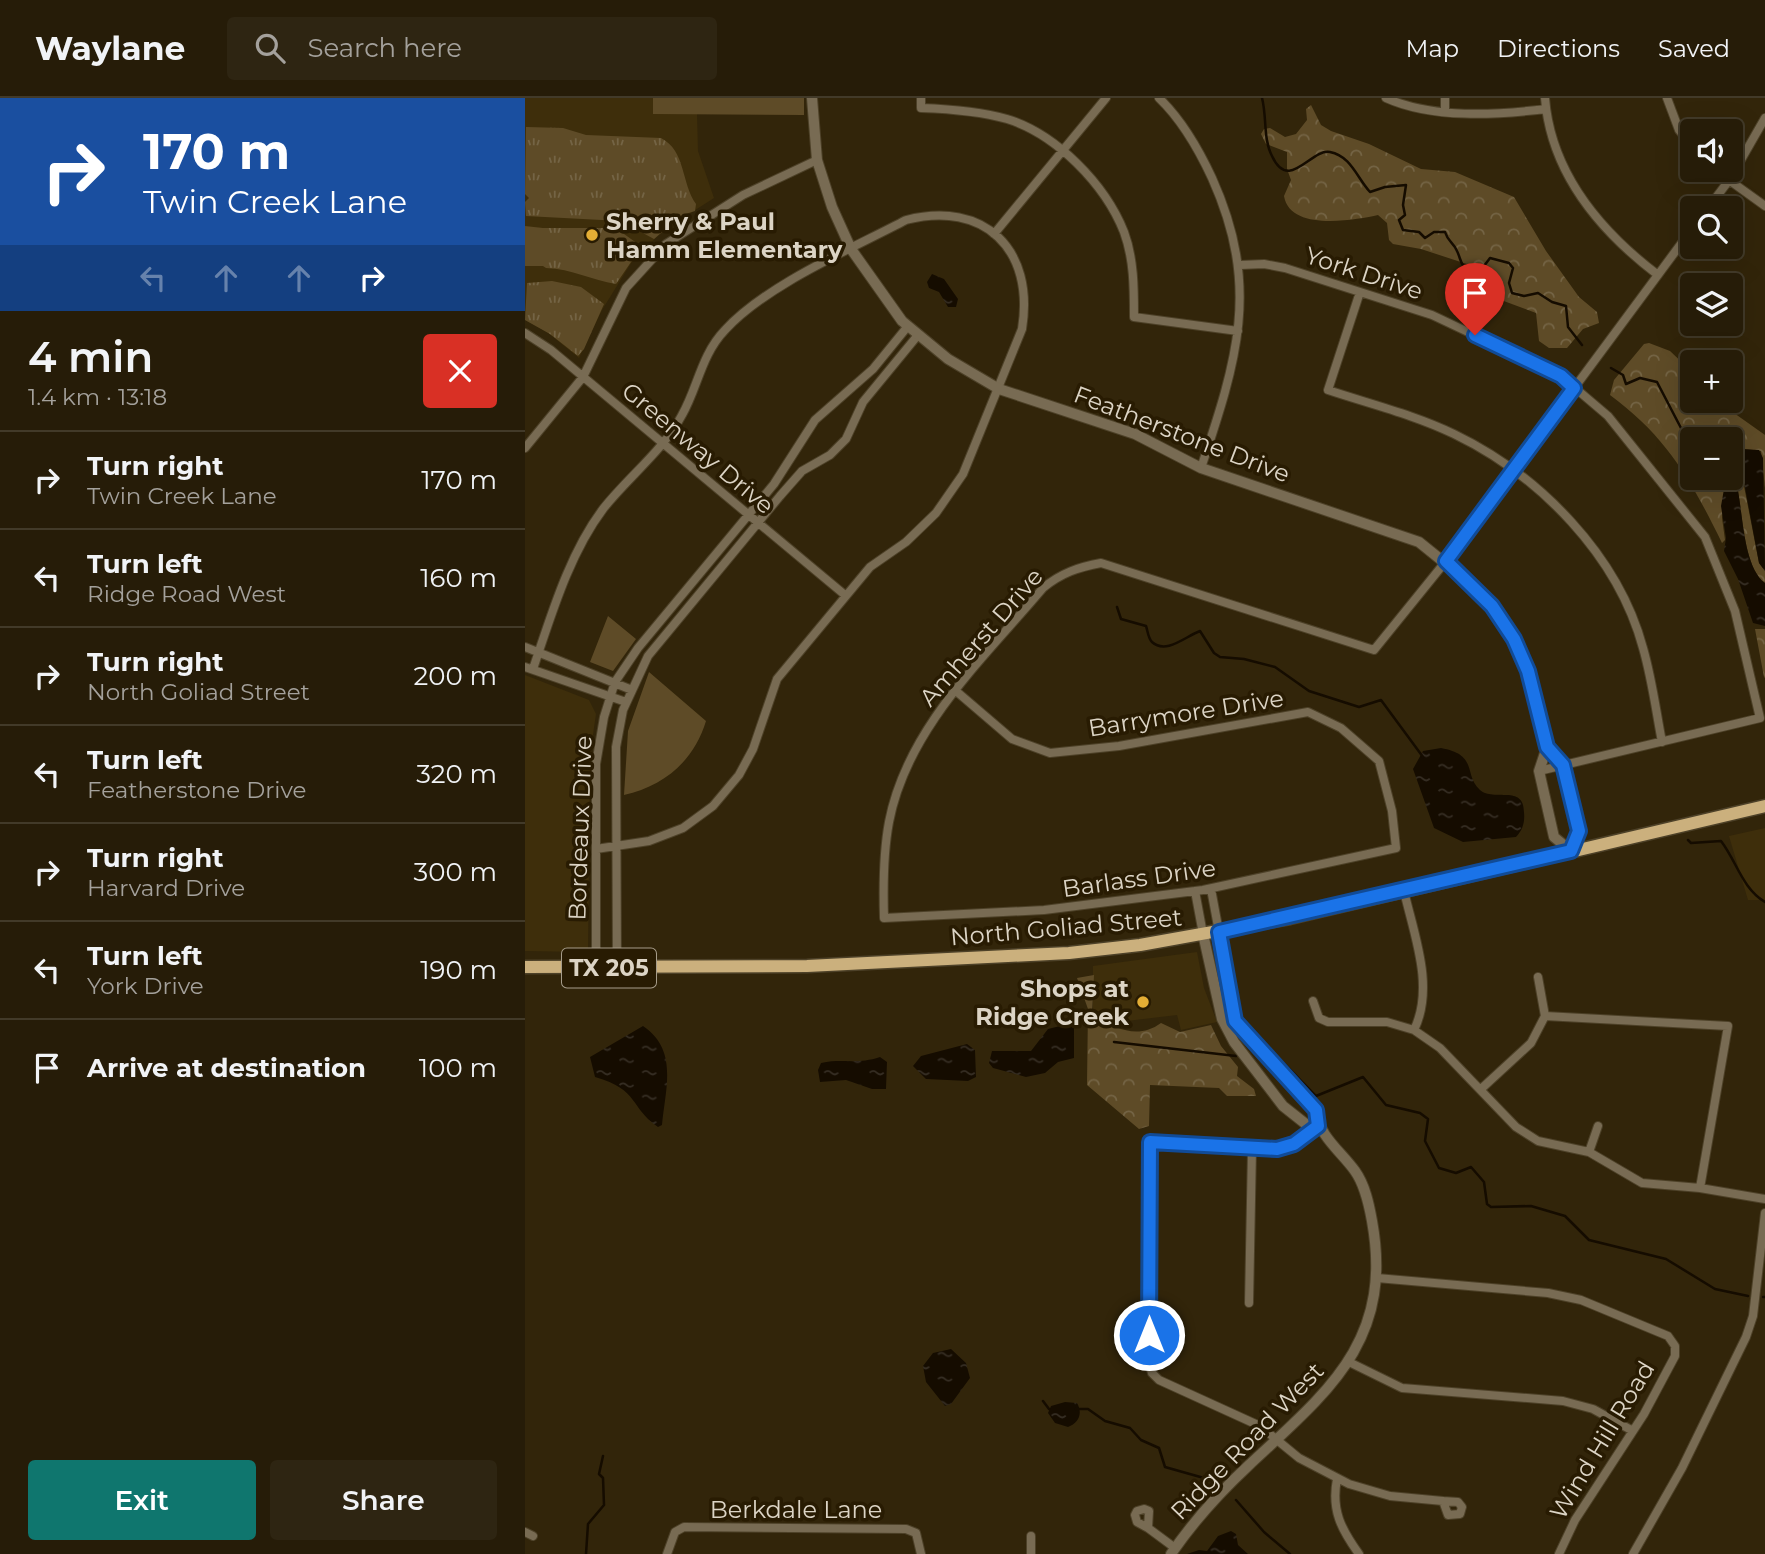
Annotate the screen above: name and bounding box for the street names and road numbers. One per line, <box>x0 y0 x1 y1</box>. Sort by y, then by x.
street label: York Drive <box>1302 240 1426 306</box>
street label: Greenway Drive <box>616 376 780 520</box>
street label: Featherstone Drive <box>1070 379 1294 489</box>
street label: Amherst Drive <box>913 562 1049 712</box>
street label: Barrymore Drive <box>1086 683 1286 743</box>
street label: Bordeaux Drive <box>562 735 598 921</box>
street label: Barlass Drive <box>1060 853 1218 903</box>
street label: North Goliad Street <box>949 902 1183 952</box>
road number: TX 205 <box>562 948 656 988</box>
street label: Ridge Road West <box>1164 1356 1330 1526</box>
street label: Wind Hill Road <box>1543 1356 1661 1524</box>
street label: Berkdale Lane <box>710 1495 882 1524</box>

